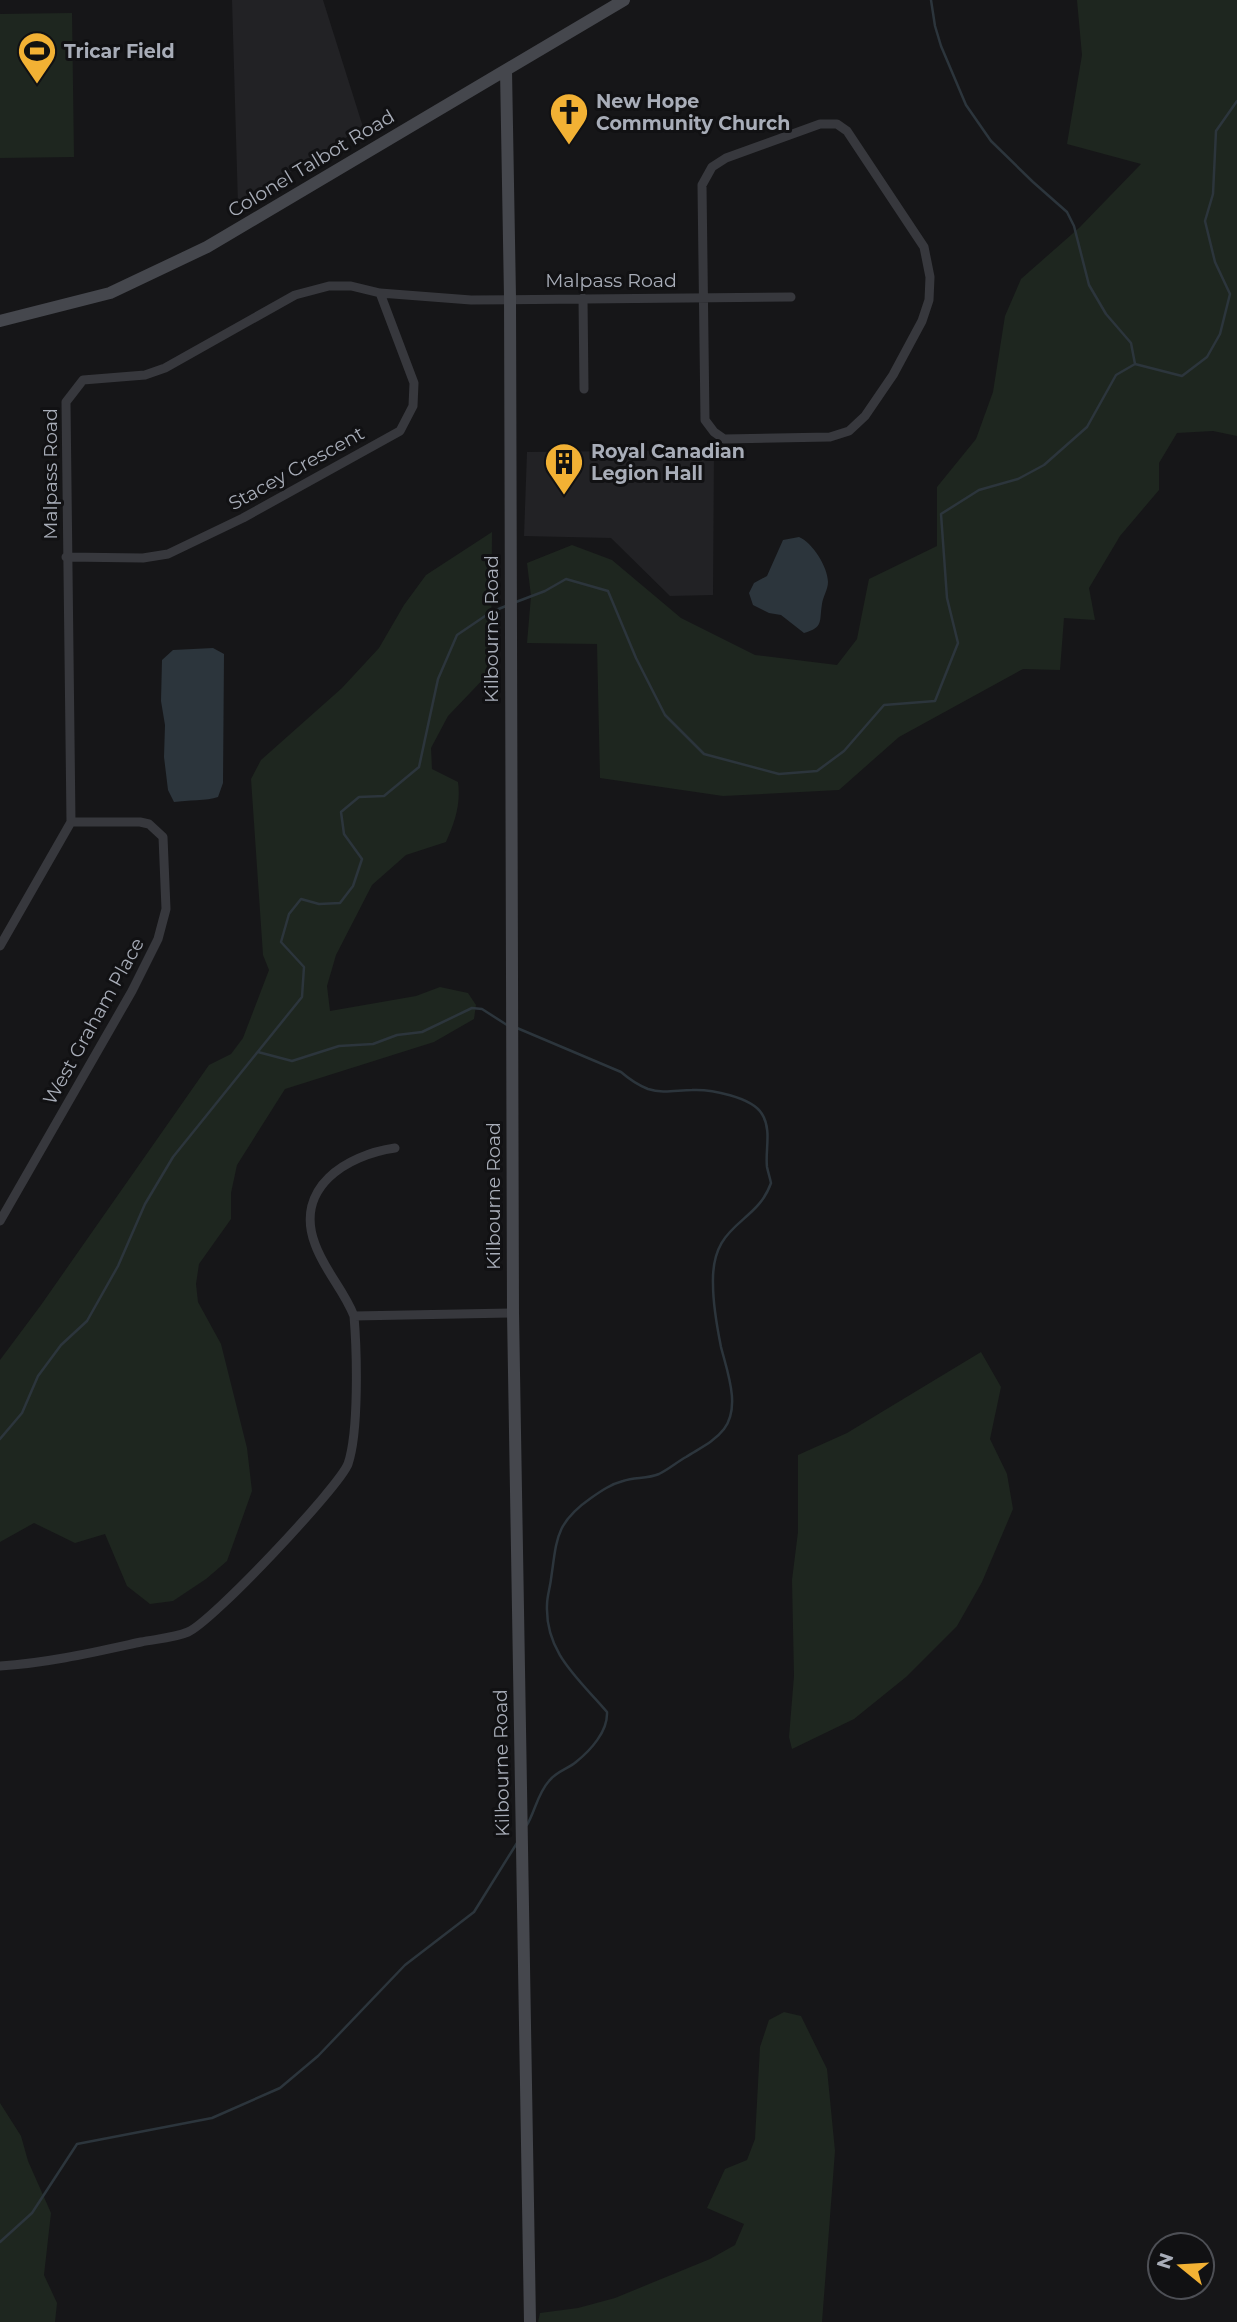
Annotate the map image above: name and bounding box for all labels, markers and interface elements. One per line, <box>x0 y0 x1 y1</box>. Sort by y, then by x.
sports icon: Tricar Field <box>16 30 58 85</box>
place label: Tricar Field <box>64 40 175 63</box>
place label: New Hope Community Church <box>596 90 790 135</box>
church icon: New Hope Community Church <box>548 91 590 146</box>
street label: Colonel Talbot Road <box>224 105 399 222</box>
street label: Malpass Road <box>545 269 677 292</box>
street label: Malpass Road <box>39 408 62 540</box>
street label: Stacey Crescent <box>224 422 368 515</box>
place label: Royal Canadian Legion Hall <box>591 440 745 485</box>
building icon: Royal Canadian Legion Hall <box>543 441 585 496</box>
street label: Kilbourne Road <box>480 555 503 703</box>
street label: West Graham Place <box>38 934 149 1109</box>
street label: Kilbourne Road <box>482 1122 505 1270</box>
street label: Kilbourne Road <box>489 1689 514 1837</box>
north arrow <box>1146 2231 1216 2301</box>
text: N <box>1152 2250 1179 2272</box>

